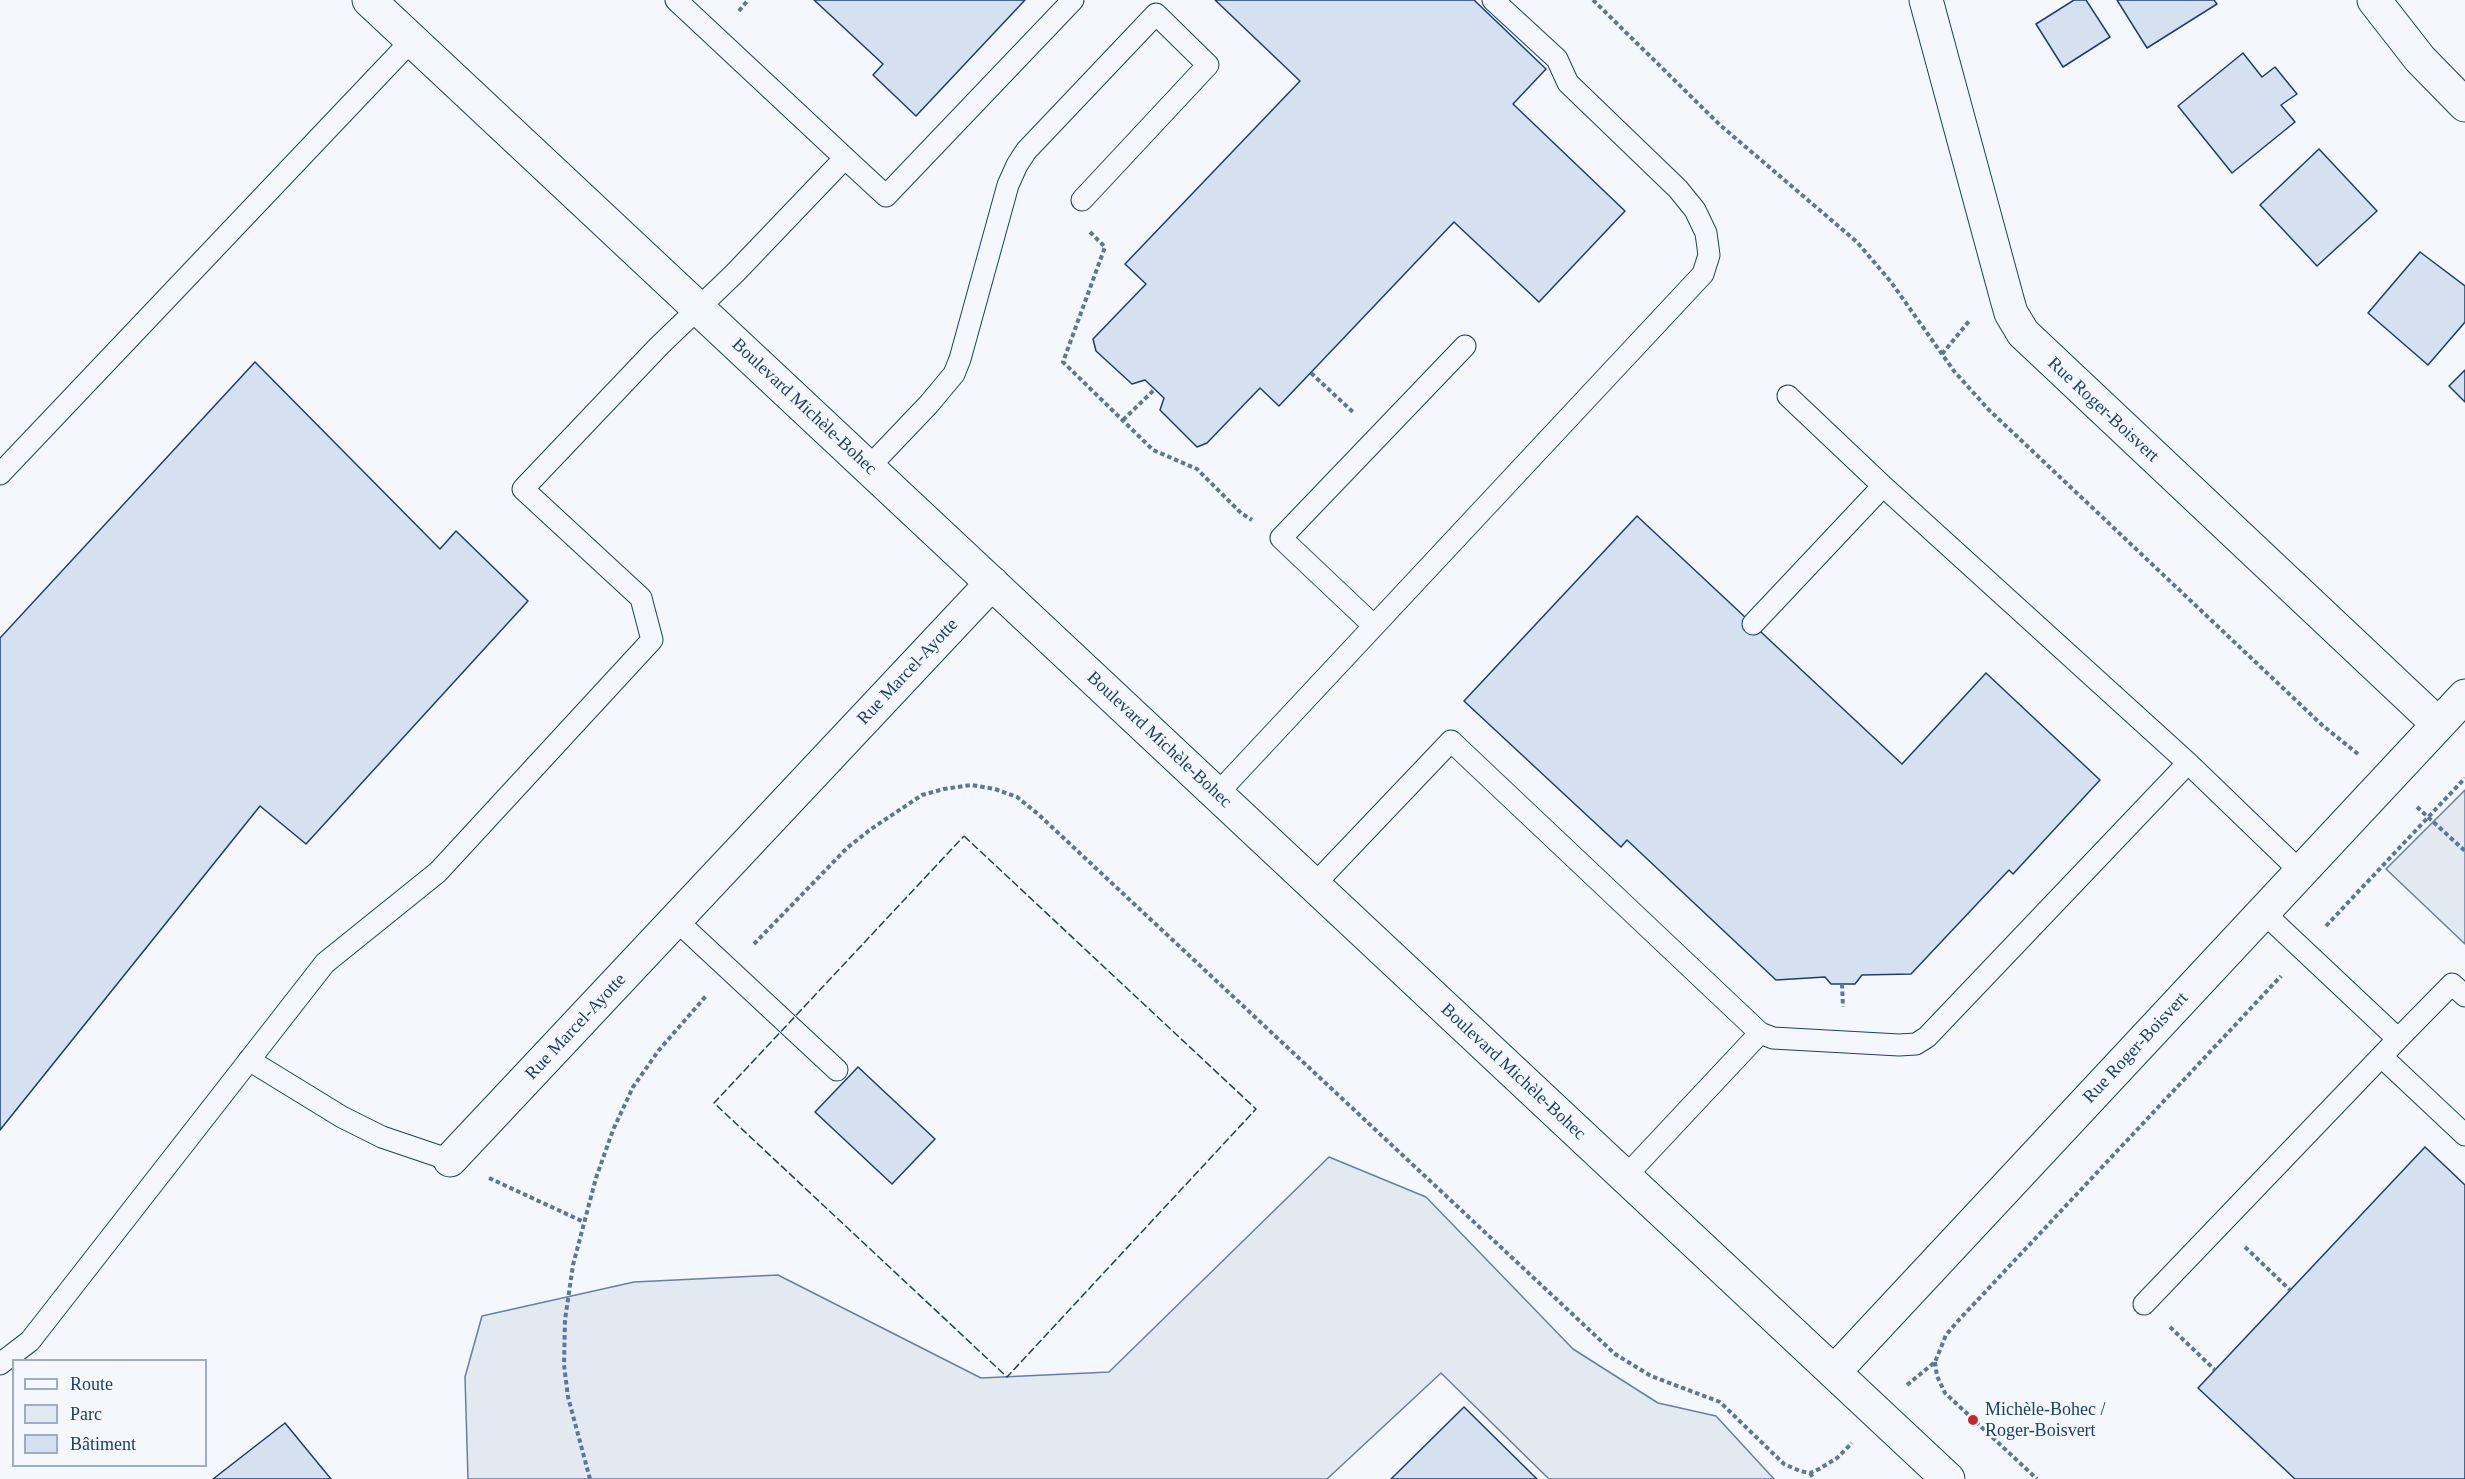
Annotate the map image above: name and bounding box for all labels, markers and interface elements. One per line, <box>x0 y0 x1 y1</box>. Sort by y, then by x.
street label: Boulevard Michèle-Bohec <box>727 334 881 480</box>
street label: Rue Roger-Boisvert <box>2043 353 2163 467</box>
street label: Rue Marcel-Ayotte <box>853 614 963 730</box>
street label: Boulevard Michèle-Bohec <box>1082 667 1236 813</box>
street label: Rue Marcel-Ayotte <box>521 969 631 1085</box>
street label: Rue Roger-Boisvert <box>2079 988 2193 1108</box>
street label: Boulevard Michèle-Bohec <box>1436 999 1590 1145</box>
legend <box>12 1359 207 1467</box>
text: Route <box>70 1374 113 1394</box>
place label: Michèle-Bohec / Roger-Boisvert <box>1985 1399 2105 1442</box>
text: Parc <box>70 1404 102 1424</box>
marker: Michèle-Bohec / Roger-Boisvert <box>1966 1413 1980 1427</box>
text: Bâtiment <box>70 1434 136 1454</box>

